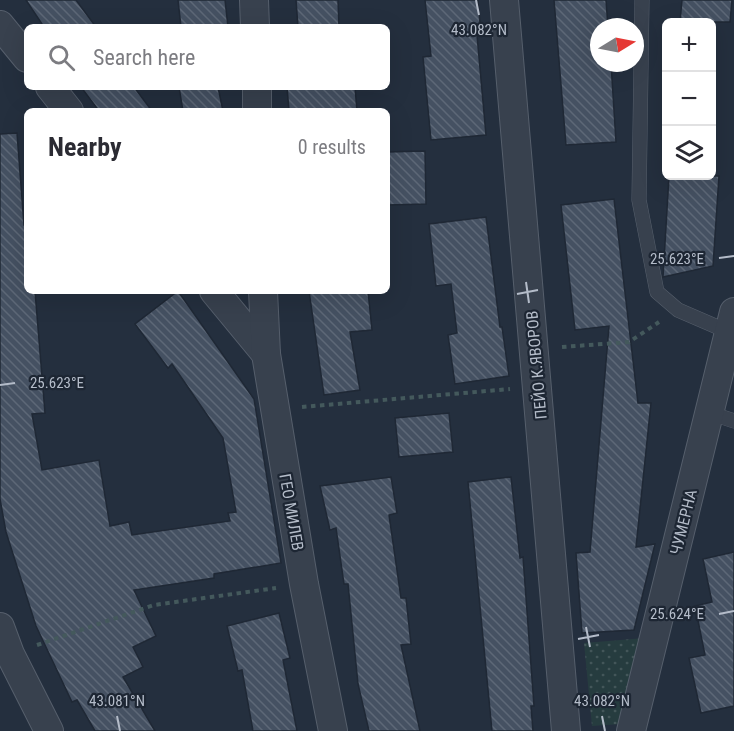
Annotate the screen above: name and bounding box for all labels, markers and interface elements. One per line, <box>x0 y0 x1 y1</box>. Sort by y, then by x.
north arrow <box>590 18 644 72</box>
map controls <box>662 18 716 180</box>
button: + <box>662 18 716 72</box>
text: 43.082°N <box>451 21 507 39</box>
search box <box>24 24 390 90</box>
icon: search <box>45 41 78 74</box>
text: Search here <box>93 45 195 70</box>
button: − <box>662 72 716 126</box>
button: layers <box>662 126 716 180</box>
text: Nearby <box>48 132 122 162</box>
text: 0 results <box>298 135 366 159</box>
text: 25.623°E <box>650 250 704 268</box>
street label: ПЕЙО К.ЯВОРОВ <box>522 310 551 420</box>
text: 25.623°E <box>30 374 84 392</box>
street label: ГЕО МИЛЕВ <box>275 472 308 552</box>
street label: ЧУМЕРНА <box>666 488 701 557</box>
text: 25.624°E <box>650 605 704 623</box>
text: 43.081°N <box>89 692 145 710</box>
text: 43.082°N <box>574 692 630 710</box>

